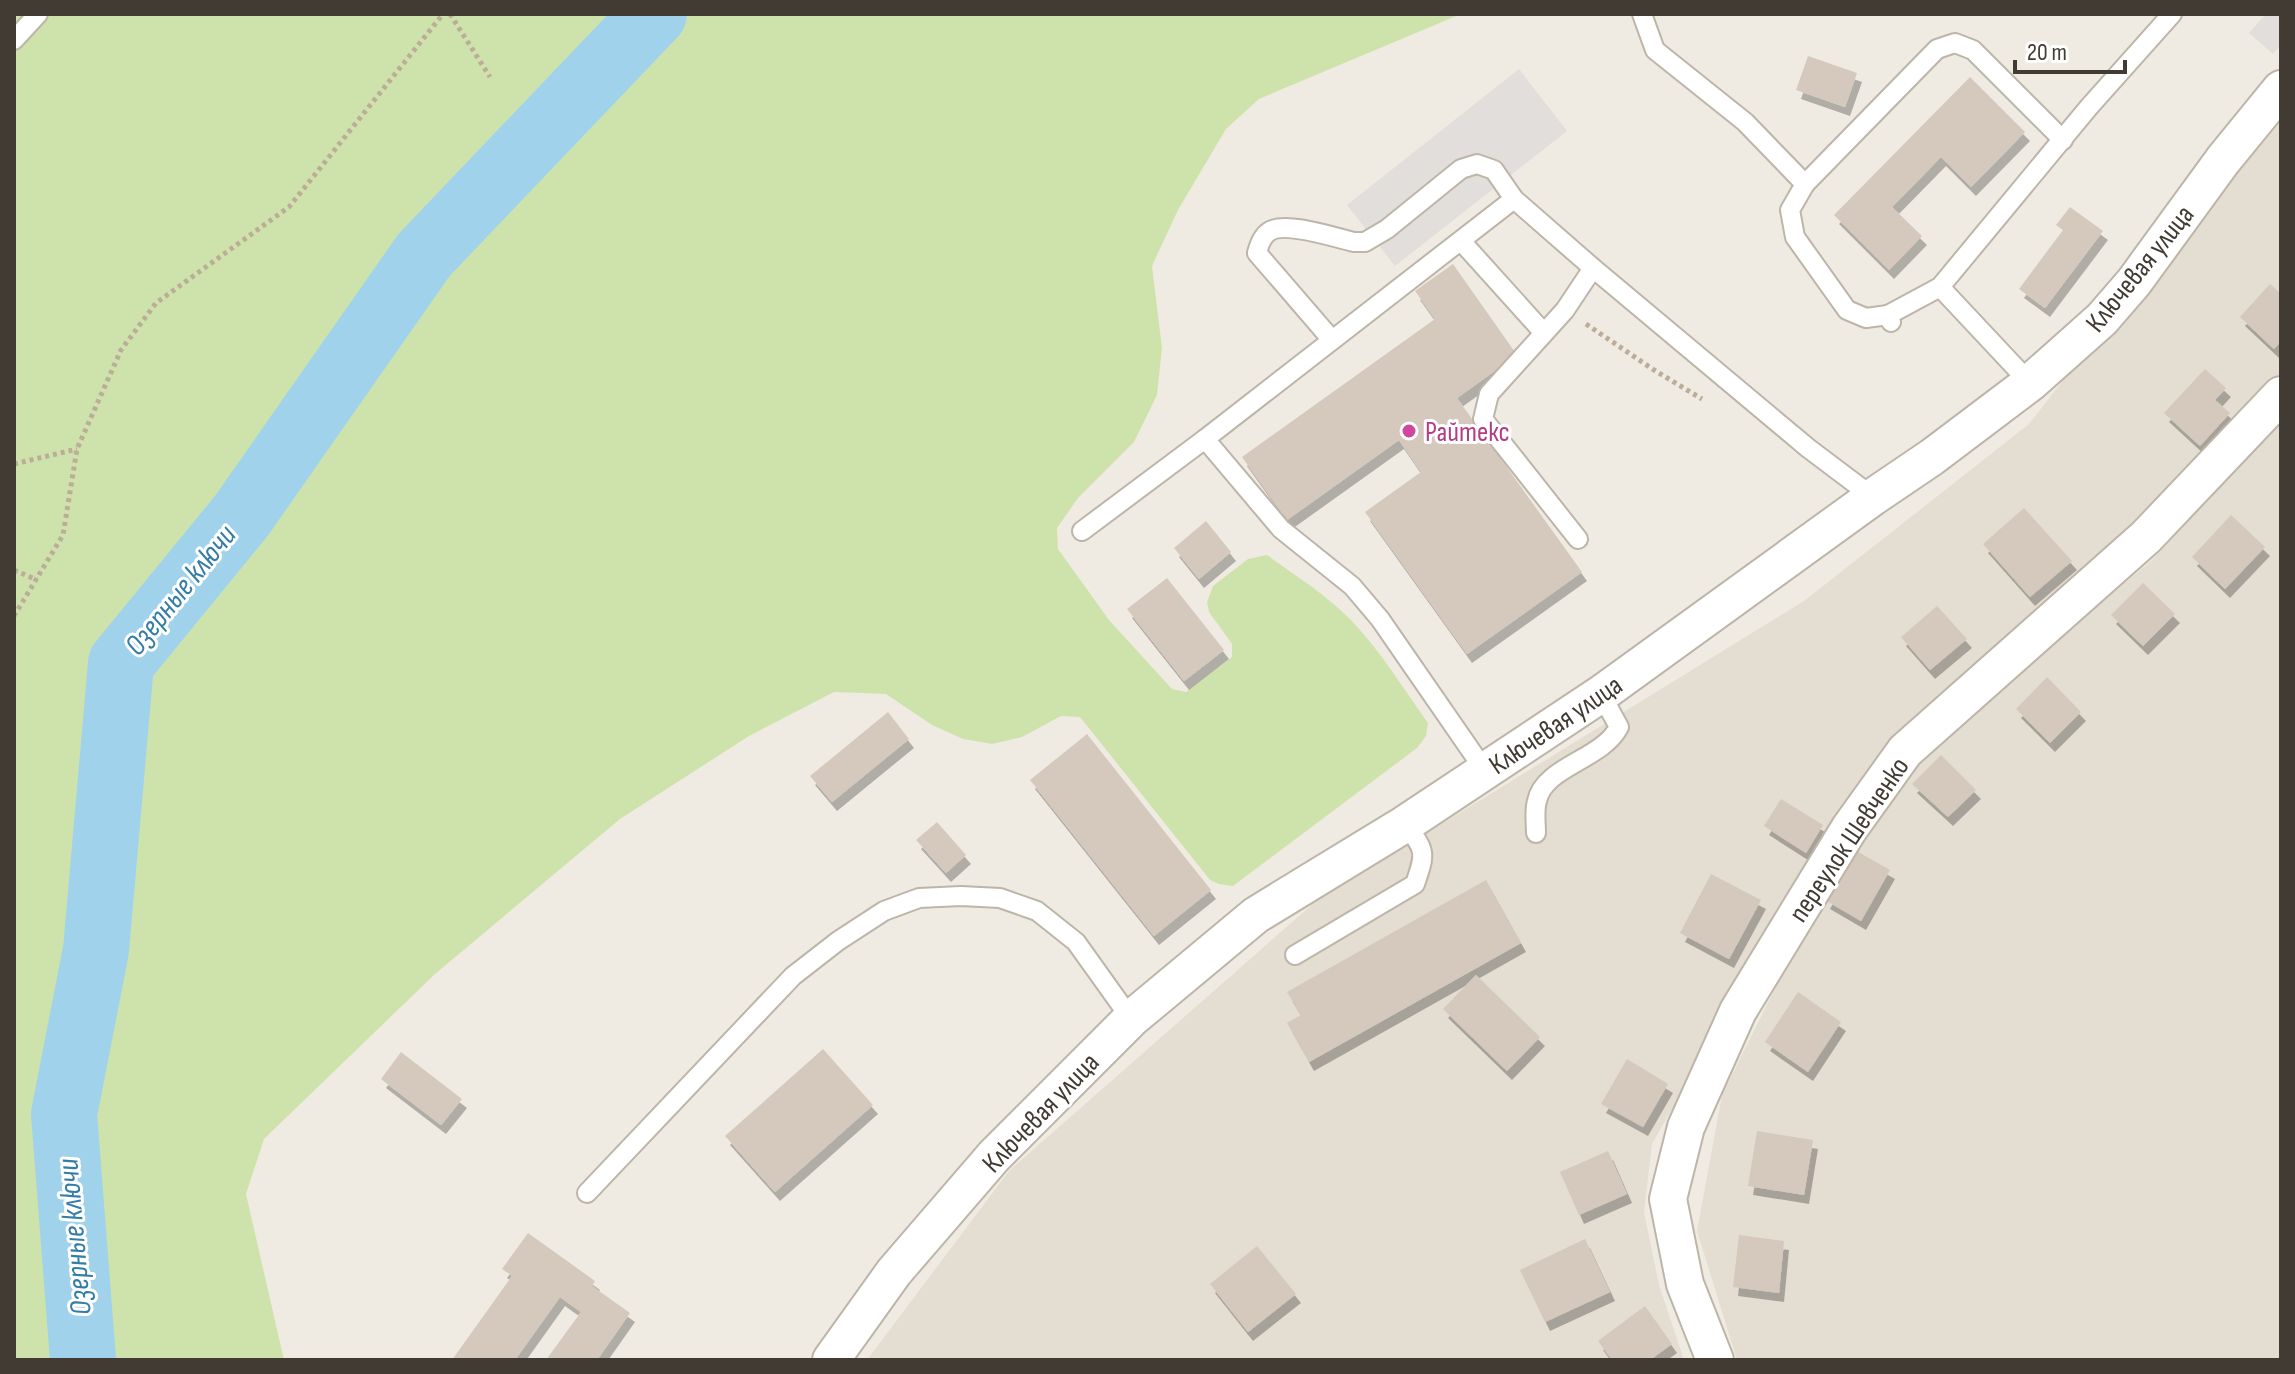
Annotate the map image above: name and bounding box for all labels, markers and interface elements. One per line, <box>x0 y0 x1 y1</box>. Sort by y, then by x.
scale bar <box>2015 24 2125 74</box>
text: 20 m <box>2027 38 2067 67</box>
street label: Ключевая улица <box>2079 199 2201 339</box>
place label: Райтекс <box>1425 416 1510 449</box>
marker: Райтекс <box>1400 422 1418 440</box>
water label: Озерные ключи <box>117 518 245 663</box>
street label: Ключевая улица <box>1483 669 1629 782</box>
street label: переулок Шевченко <box>1782 751 1916 928</box>
street label: Ключевая улица <box>976 1046 1106 1180</box>
water label: Озерные ключи <box>50 1156 100 1317</box>

